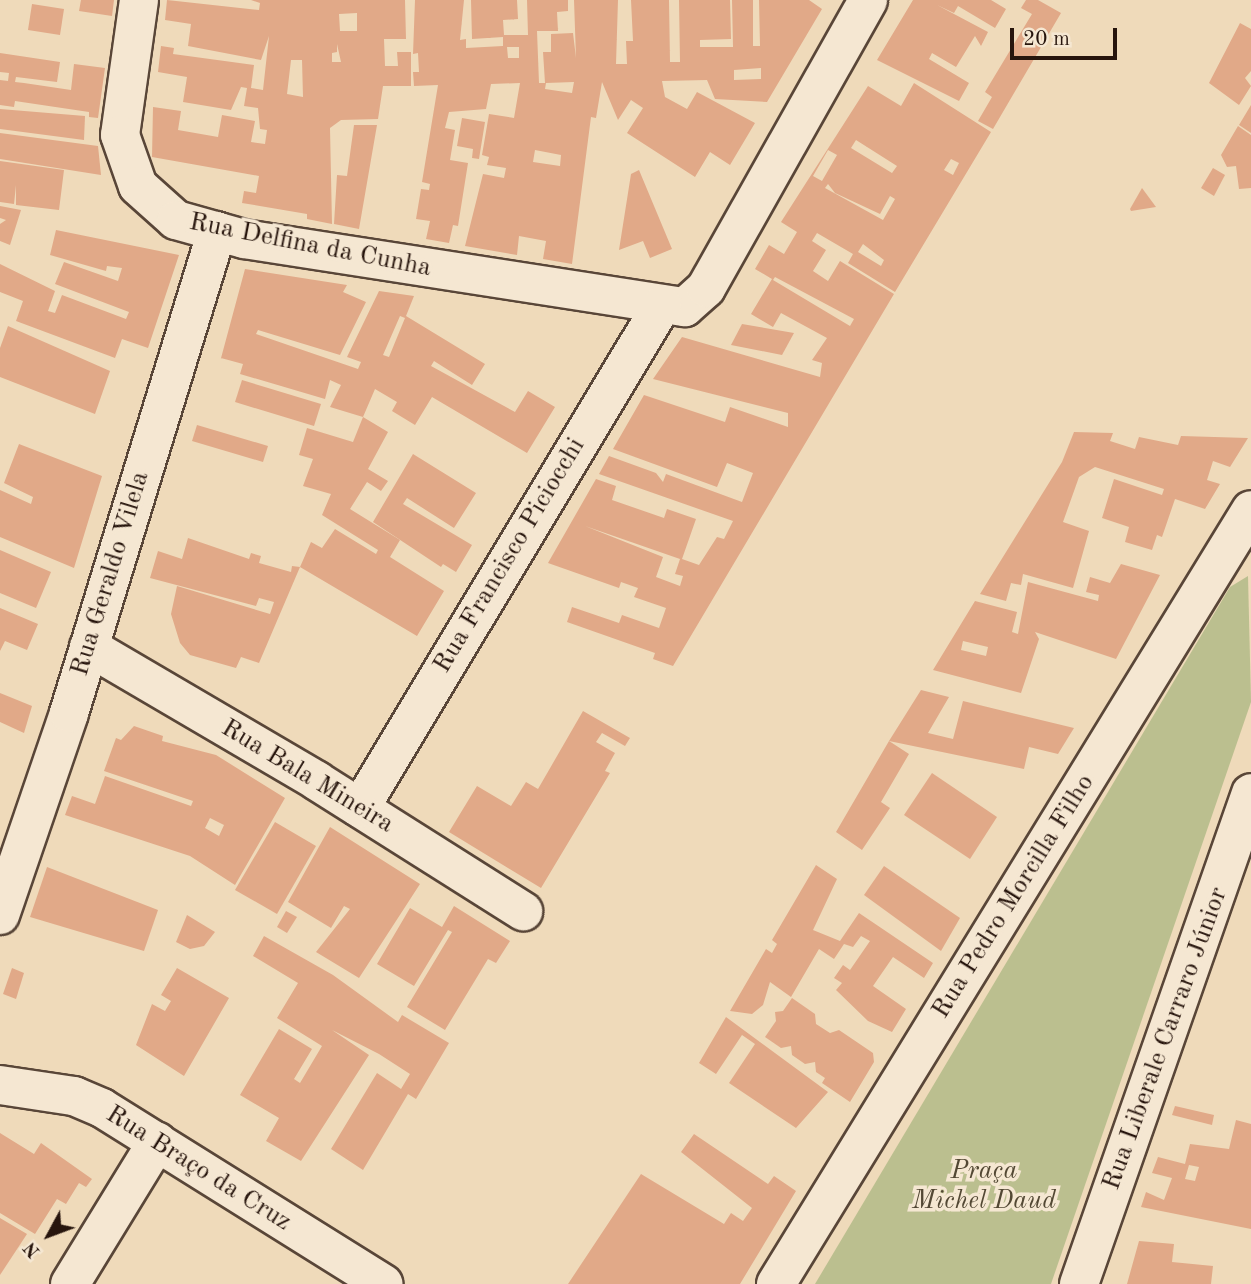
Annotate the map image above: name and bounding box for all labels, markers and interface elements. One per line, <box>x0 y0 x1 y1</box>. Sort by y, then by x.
scale bar <box>1013 14 1120 58</box>
text: 20 m <box>1023 29 1070 50</box>
street label: Rua Delfina da Cunha <box>186 207 434 285</box>
street label: Rua Francisco Piciocchi <box>427 433 593 679</box>
street label: Rua Geraldo Vilela <box>65 468 157 680</box>
street label: Rua Bala Mineira <box>215 713 399 841</box>
street label: Rua Pedro Morcilla Filho <box>926 769 1102 1025</box>
street label: Rua Liberale Carraro Júnior <box>1097 883 1235 1195</box>
street label: Rua Braço da Cruz <box>100 1099 296 1239</box>
park label: Praça Michel Daud <box>912 1156 1056 1218</box>
north arrow <box>14 1200 84 1270</box>
text: N <box>21 1237 45 1261</box>

